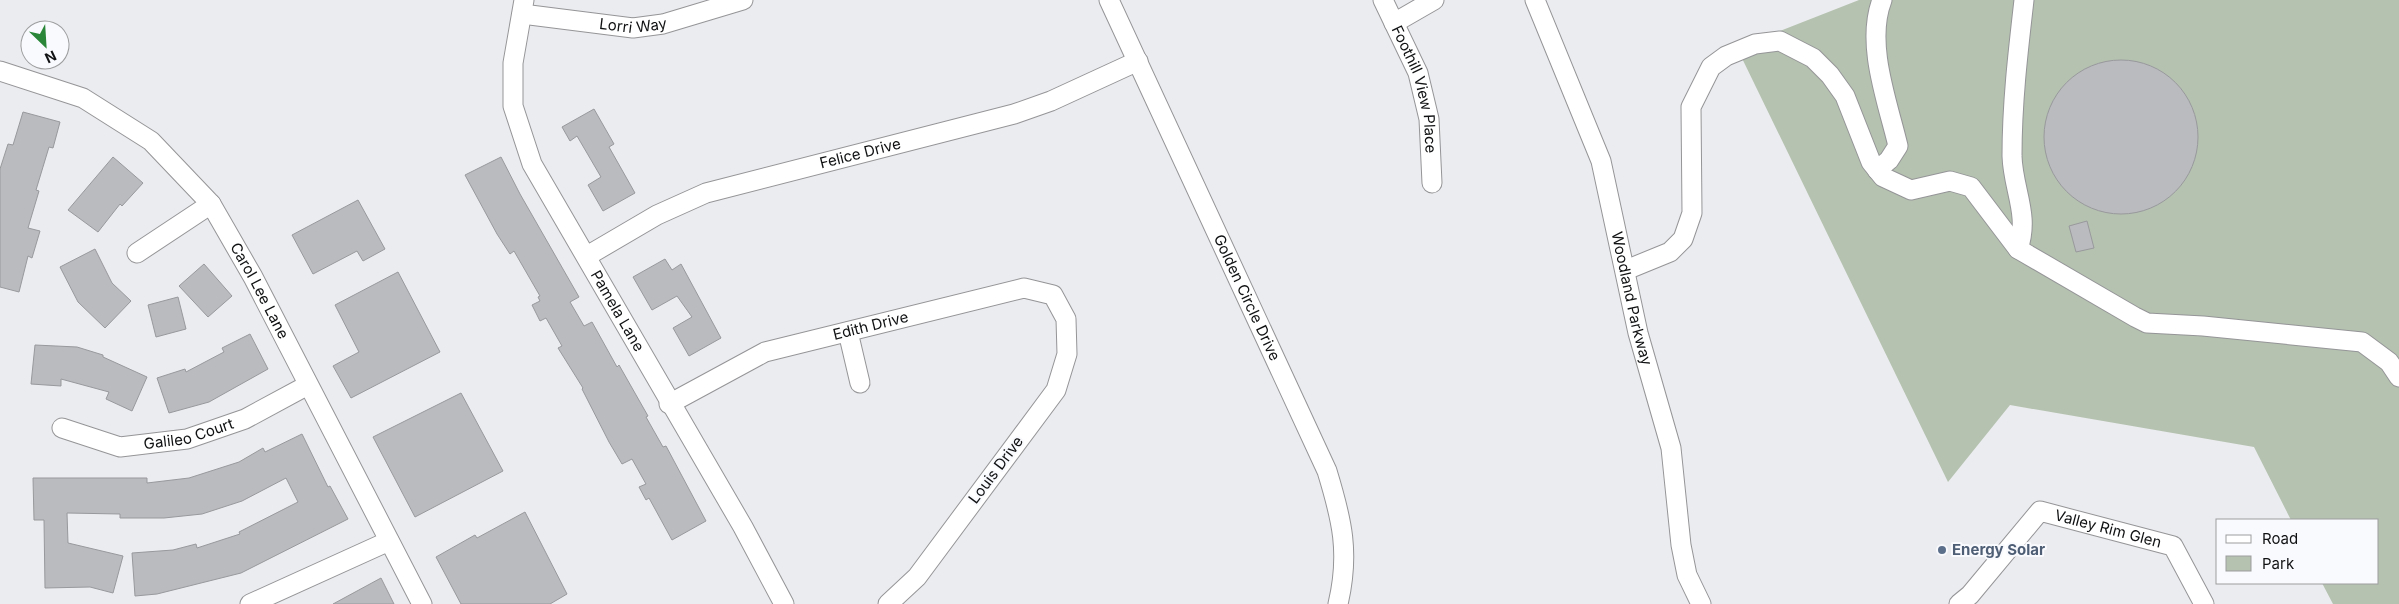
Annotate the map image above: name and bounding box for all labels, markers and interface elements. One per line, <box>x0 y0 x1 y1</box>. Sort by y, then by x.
street label: Lorri Way <box>598 14 668 37</box>
north arrow <box>20 20 70 70</box>
street label: Foothill View Place <box>1388 22 1441 154</box>
text: N <box>42 47 59 67</box>
street label: Felice Drive <box>817 133 903 172</box>
street label: Woodland Parkway <box>1607 230 1657 368</box>
street label: Golden Circle Drive <box>1210 231 1285 364</box>
street label: Carol Lee Lane <box>226 239 293 342</box>
street label: Pamela Lane <box>587 267 649 355</box>
street label: Edith Drive <box>831 307 910 344</box>
street label: Galileo Court <box>143 414 236 453</box>
street label: Louis Drive <box>964 432 1027 507</box>
street label: Valley Rim Glen <box>2053 505 2164 552</box>
legend <box>2216 519 2379 584</box>
text: Road <box>2262 529 2298 548</box>
place label: Energy Solar <box>1952 540 2045 559</box>
marker: Energy Solar <box>1936 544 1948 556</box>
text: Park <box>2262 554 2295 573</box>

